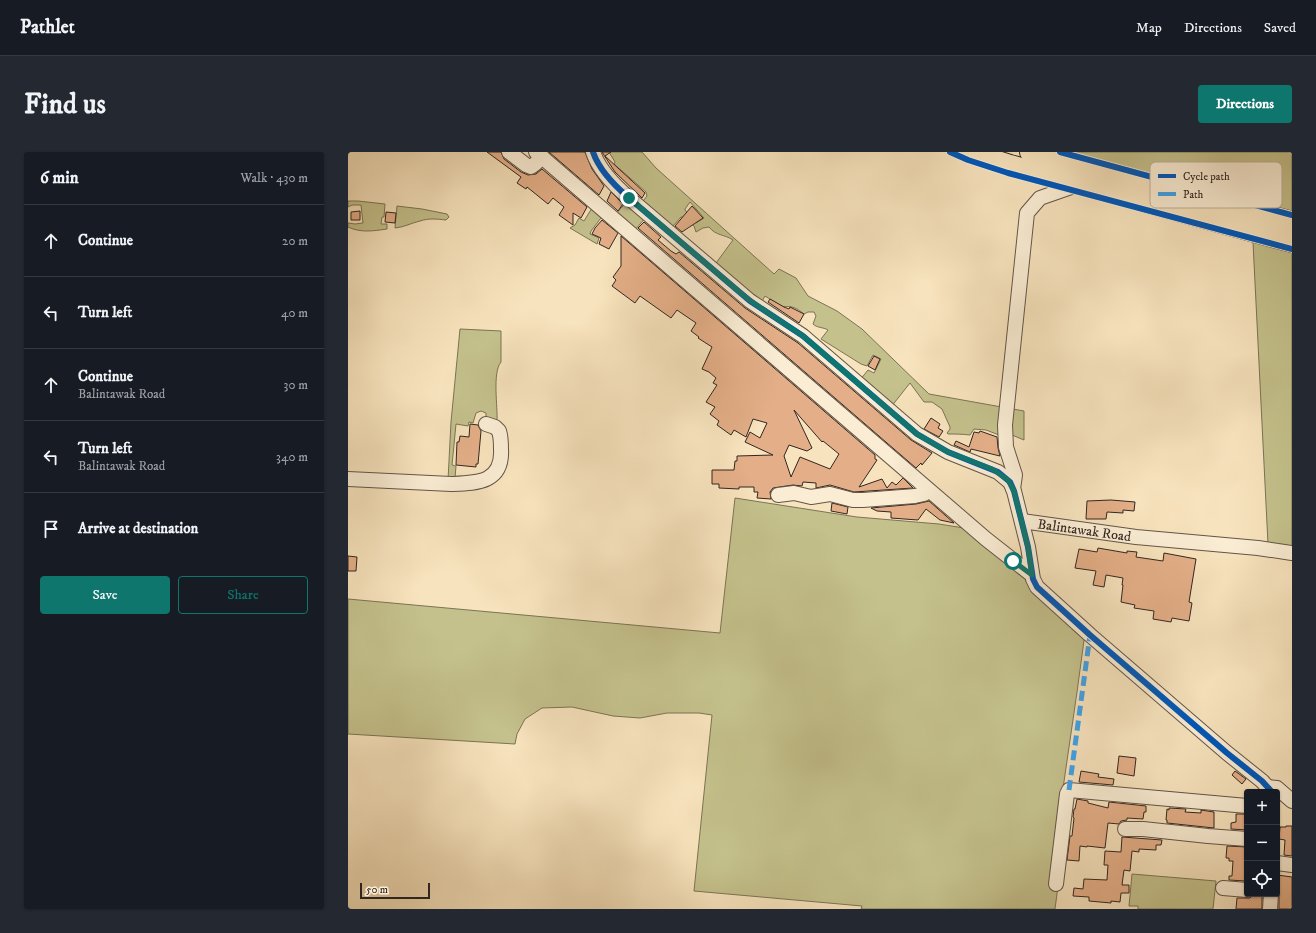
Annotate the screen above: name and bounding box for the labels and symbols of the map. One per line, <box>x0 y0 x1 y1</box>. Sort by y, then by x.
legend <box>1150 162 1282 208</box>
text: Cycle path <box>1183 170 1230 184</box>
text: Path <box>1183 188 1204 202</box>
route end <box>620 189 638 207</box>
street label: Balintawak Road <box>1036 515 1132 546</box>
route start <box>1004 552 1022 570</box>
scale bar <box>360 881 430 900</box>

